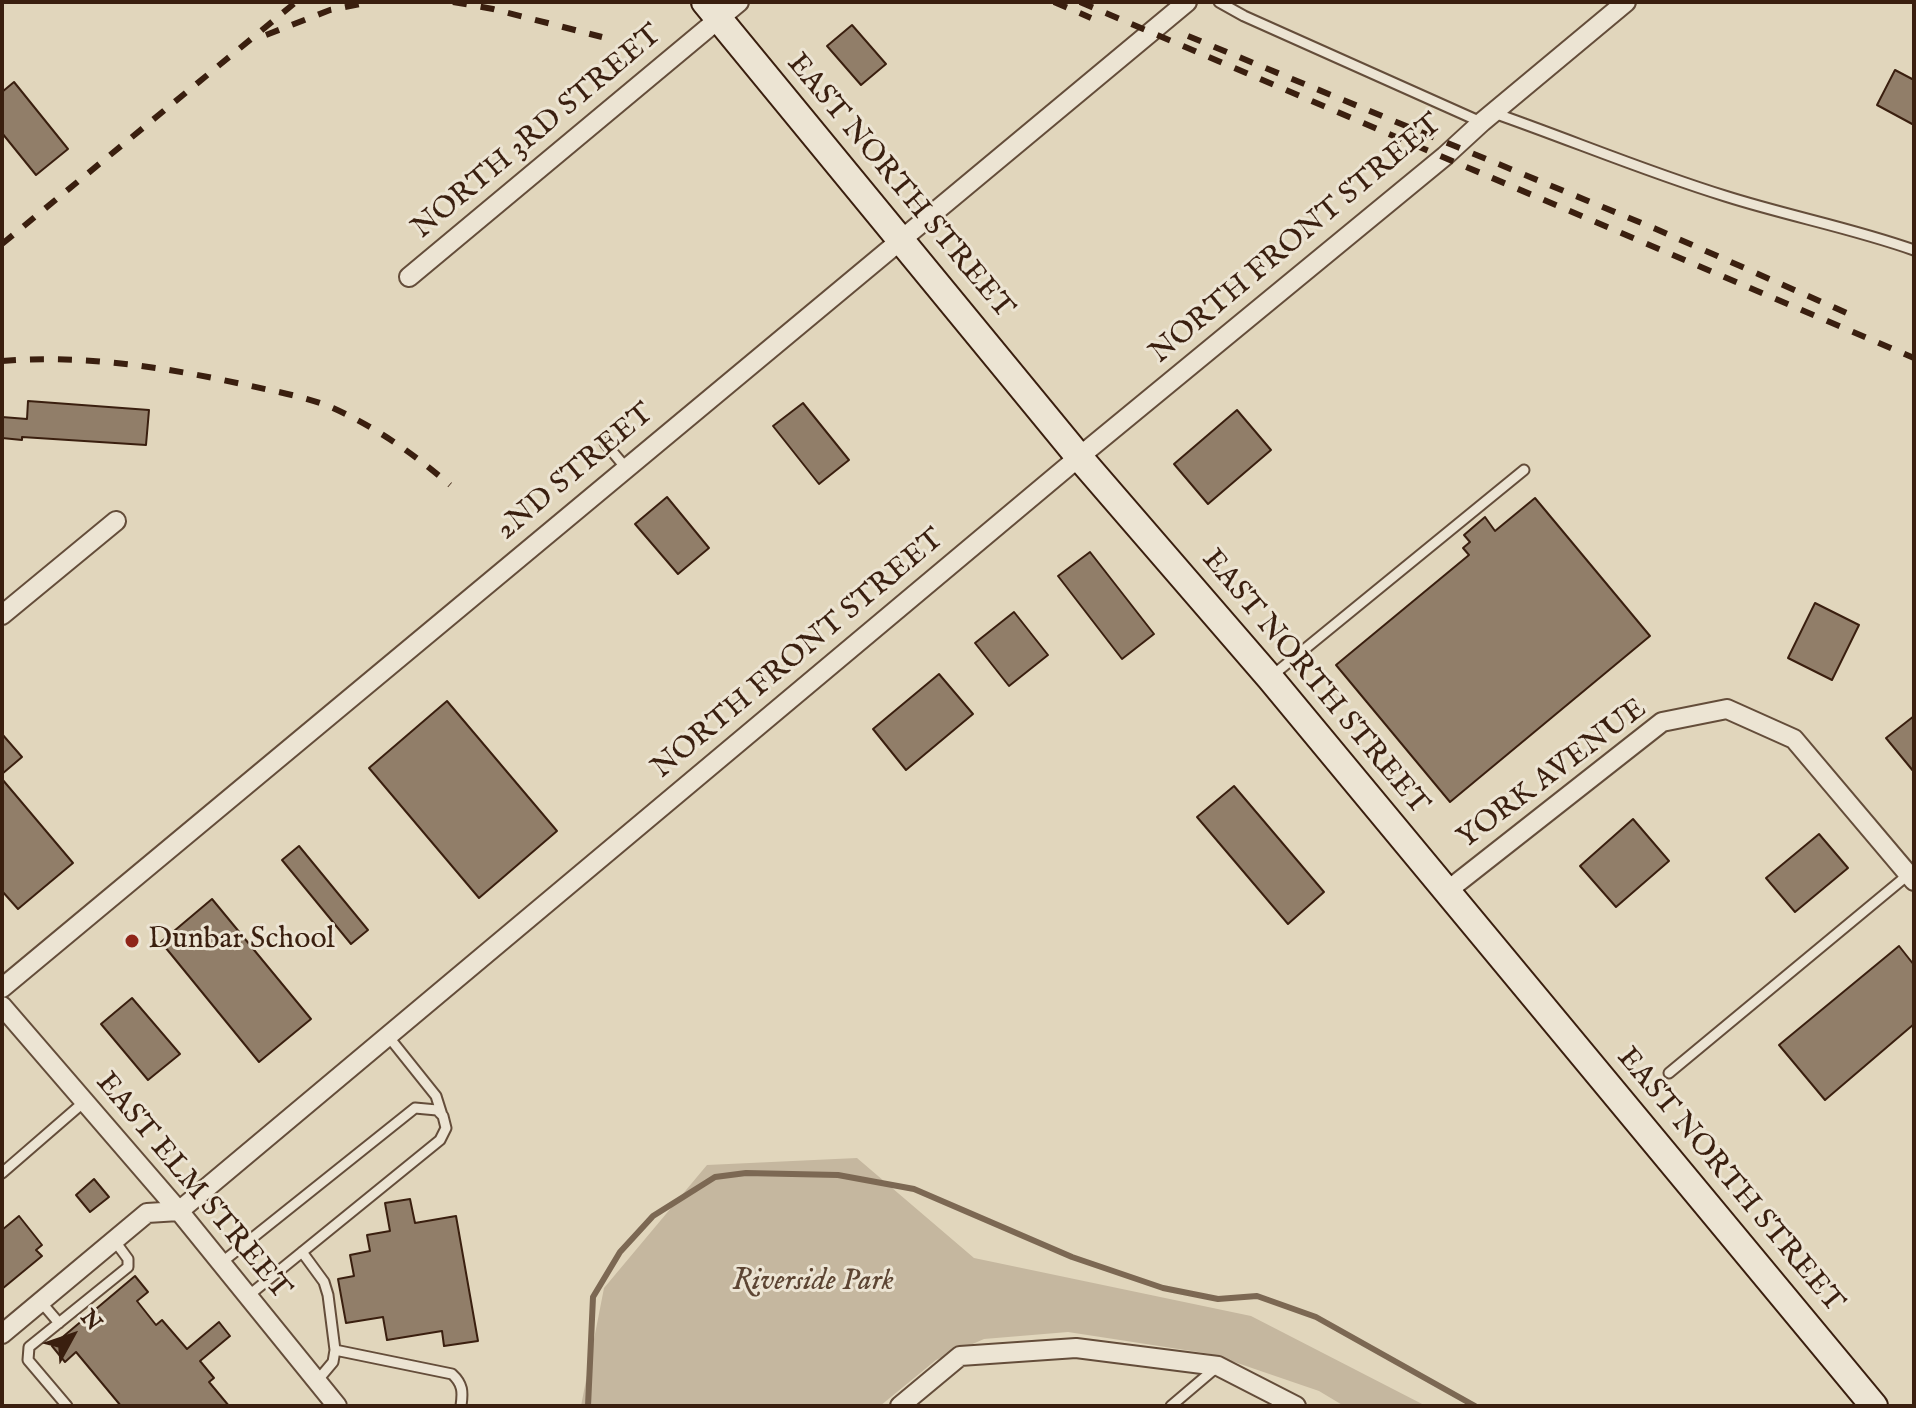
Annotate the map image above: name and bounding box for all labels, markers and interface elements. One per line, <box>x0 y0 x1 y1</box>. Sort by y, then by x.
street label: NORTH 3RD STREET <box>406 18 670 248</box>
street label: EAST NORTH STREET <box>778 47 1020 327</box>
street label: NORTH FRONT STREET <box>1144 107 1450 373</box>
street label: 2ND STREET <box>490 397 662 549</box>
street label: NORTH FRONT STREET <box>646 522 952 788</box>
street label: EAST NORTH STREET <box>1193 543 1435 823</box>
street label: YORK AVENUE <box>1451 692 1655 858</box>
place label: Dunbar School <box>148 923 335 959</box>
marker: Dunbar School <box>123 932 141 950</box>
street label: EAST NORTH STREET <box>1608 1041 1850 1321</box>
street label: EAST ELM STREET <box>87 1066 297 1308</box>
park label: Riverside Park <box>732 1265 894 1301</box>
north arrow <box>32 1296 112 1376</box>
text: N <box>74 1304 107 1337</box>

